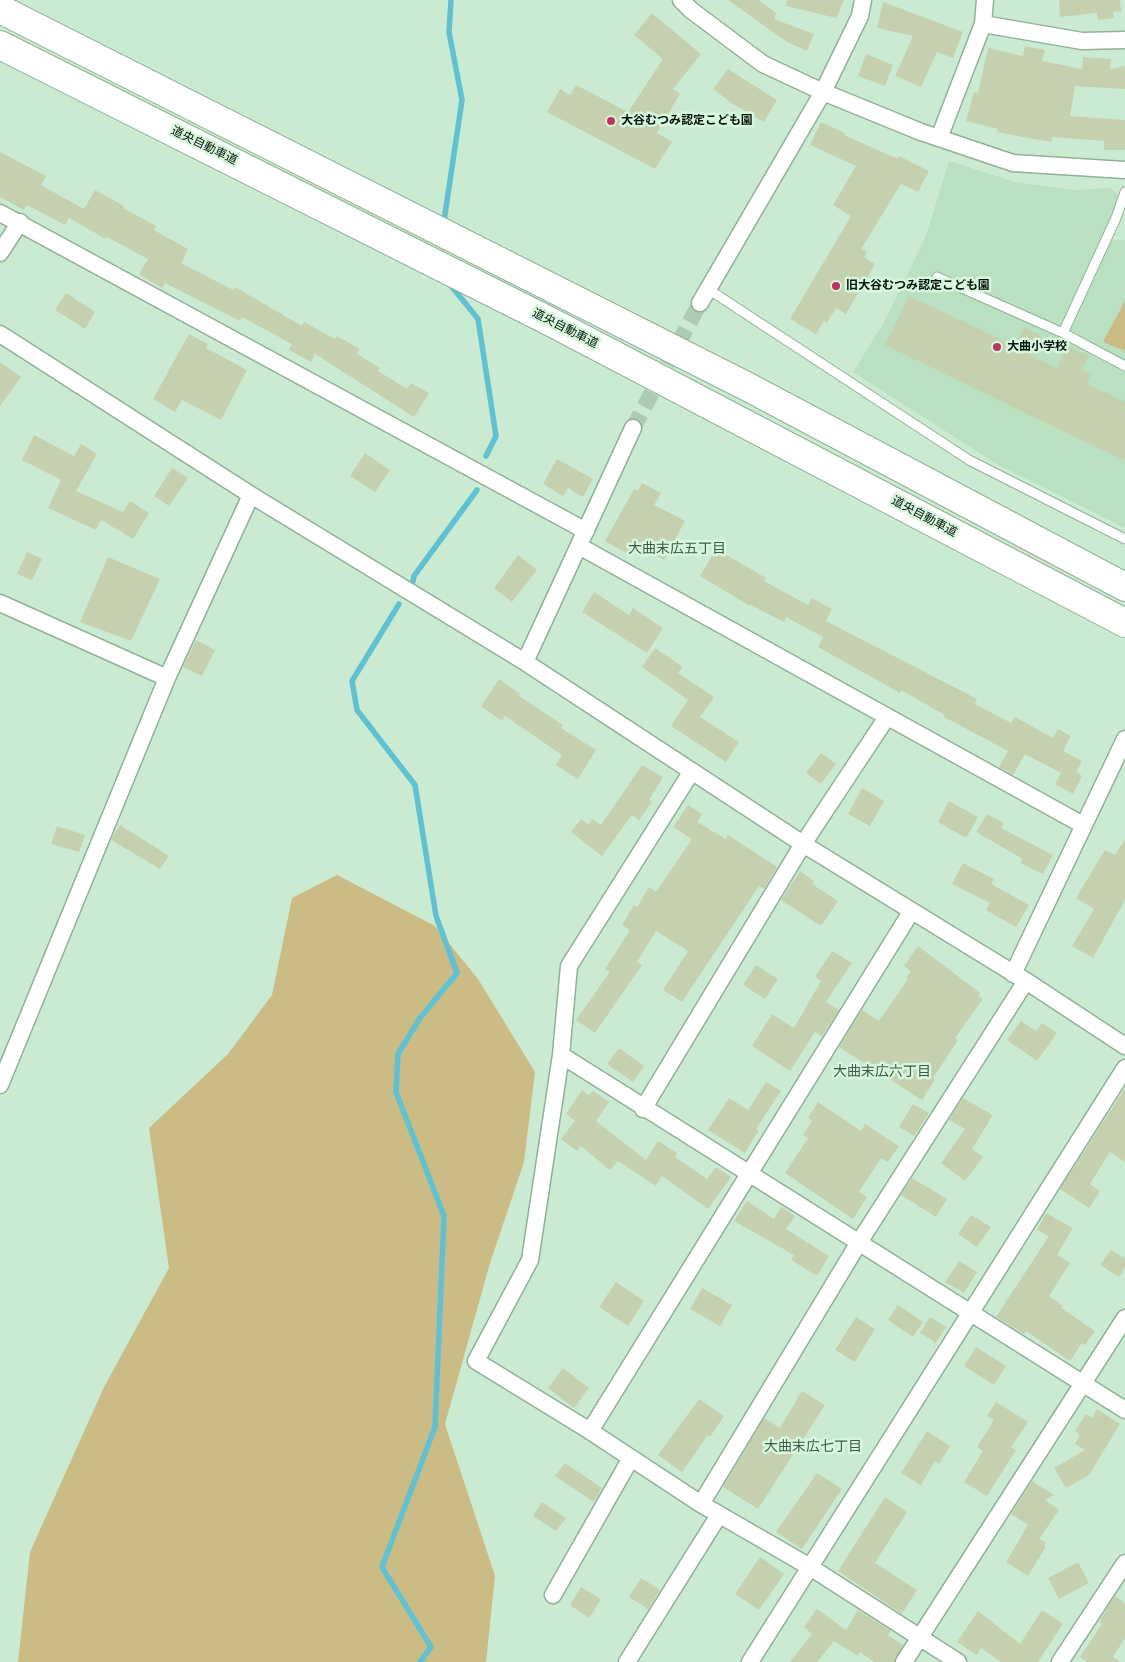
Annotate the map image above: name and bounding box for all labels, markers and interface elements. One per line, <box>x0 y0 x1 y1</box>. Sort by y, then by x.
place label: 大谷むつみ認定こども園 <box>621 114 753 128</box>
marker: 大谷むつみ認定こども園 <box>605 115 617 127</box>
street label: 道央自動車道 <box>168 124 240 168</box>
place label: 旧大谷むつみ認定こども園 <box>846 279 990 293</box>
marker: 旧大谷むつみ認定こども園 <box>830 280 842 292</box>
street label: 道央自動車道 <box>530 306 600 352</box>
place label: 大曲小学校 <box>1007 340 1067 354</box>
marker: 大曲小学校 <box>991 341 1003 353</box>
street label: 道央自動車道 <box>889 494 959 540</box>
district label: 大曲末広五丁目 <box>628 541 726 557</box>
district label: 大曲末広六丁目 <box>833 1064 931 1080</box>
district label: 大曲末広七丁目 <box>764 1439 862 1455</box>

